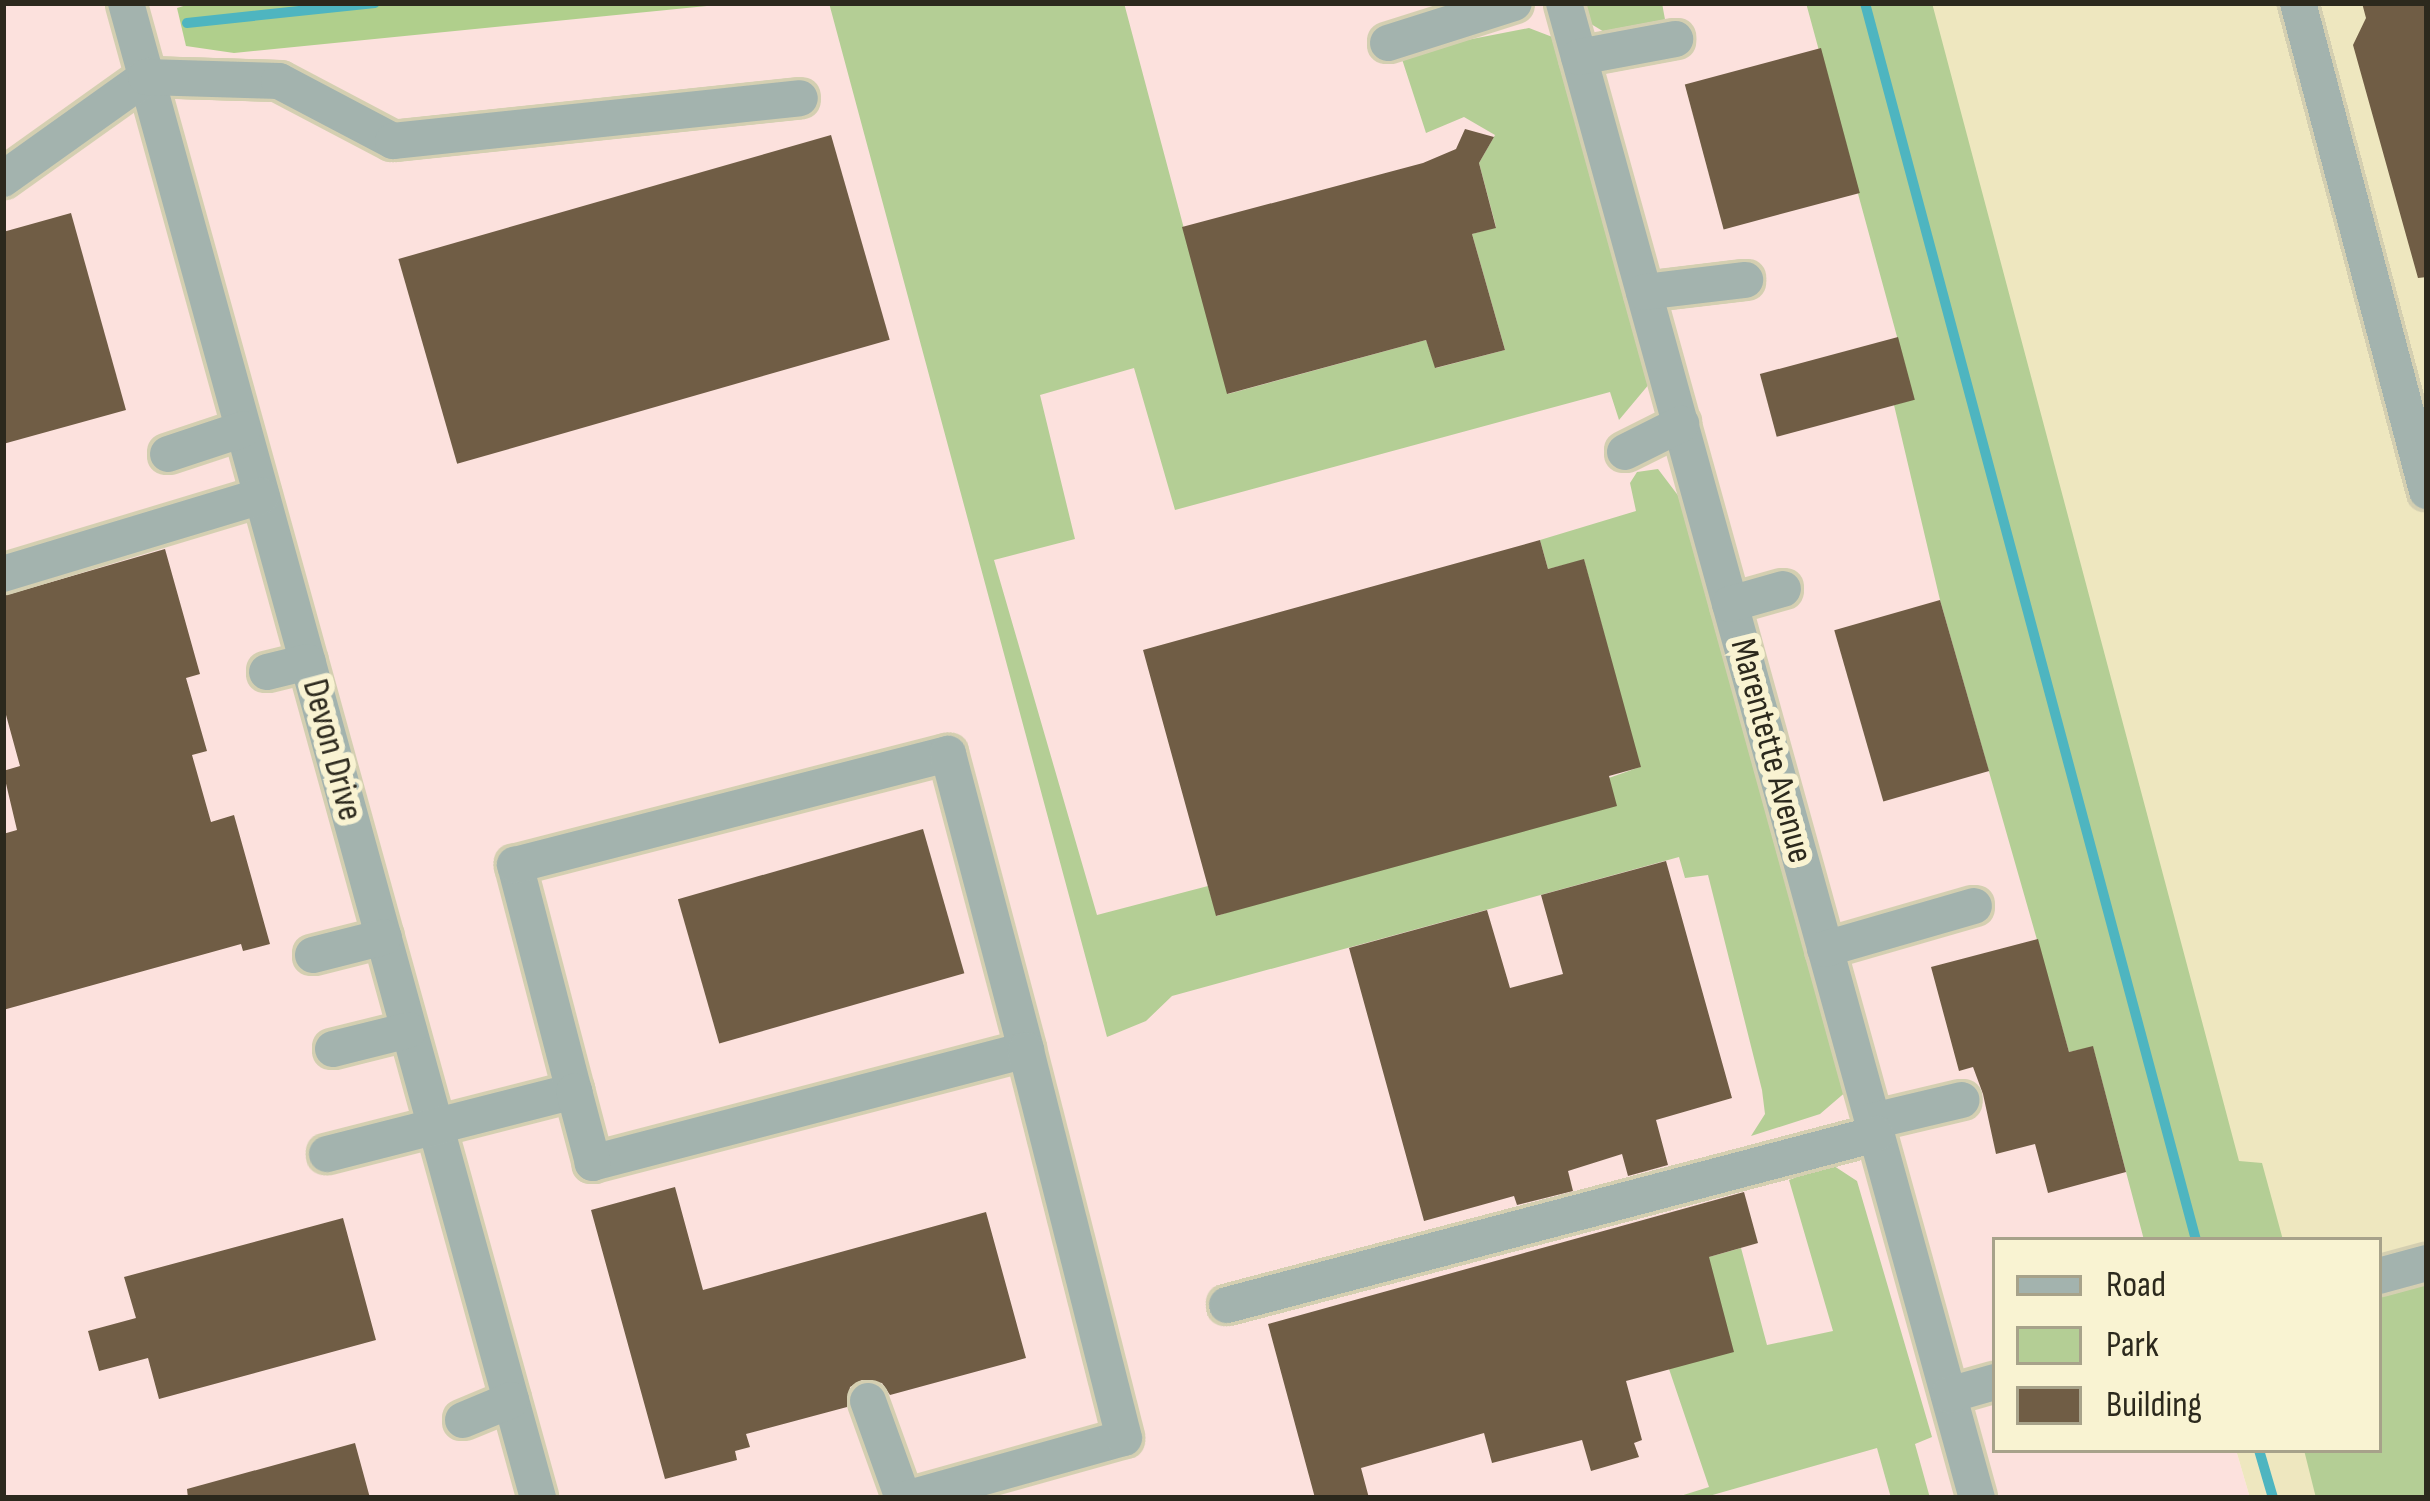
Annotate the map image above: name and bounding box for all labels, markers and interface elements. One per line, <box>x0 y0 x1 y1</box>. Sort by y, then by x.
street label: Marentette Avenue <box>1720 634 1822 868</box>
street label: Devon Drive <box>292 675 372 825</box>
legend <box>1992 1237 2382 1453</box>
text: Road <box>2106 1264 2166 1307</box>
text: Park <box>2106 1324 2159 1367</box>
text: Building <box>2106 1384 2202 1427</box>

